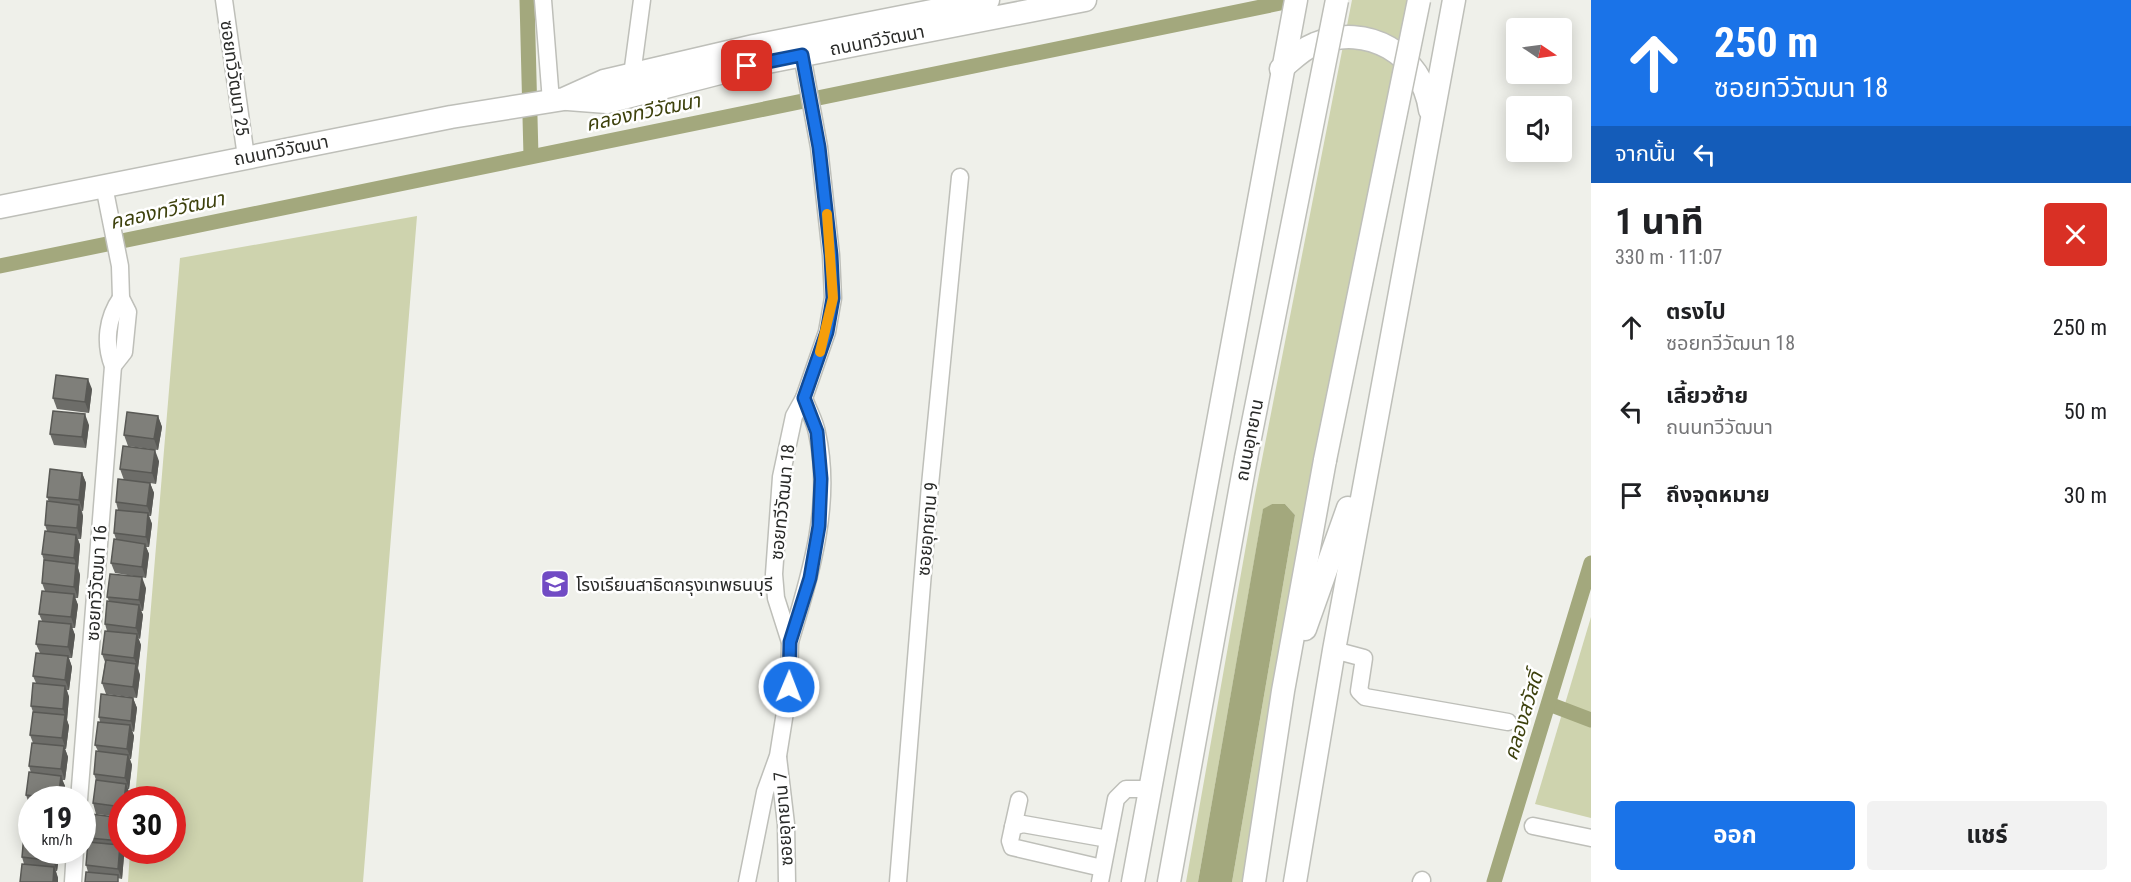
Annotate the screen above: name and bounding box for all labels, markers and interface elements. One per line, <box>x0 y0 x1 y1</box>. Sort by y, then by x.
north arrow <box>1506 18 1572 84</box>
map controls <box>1506 18 1572 162</box>
text: 250 m <box>1714 18 1819 67</box>
street label: ซอยทวีวัฒนา 25 <box>217 19 253 137</box>
street label: ถนนทวีวัฒนา <box>828 21 926 59</box>
icon: ahead <box>1615 24 1693 102</box>
pin <box>721 40 772 91</box>
icon: arrive <box>730 49 763 82</box>
text: ซอยทวีวัฒนา 18 <box>1714 72 1888 104</box>
water label: คลองทวีวัฒนา <box>584 88 703 136</box>
button: sound <box>1506 96 1572 162</box>
street label: ถนนทวีวัฒนา <box>232 131 330 169</box>
icon: left <box>1688 138 1721 171</box>
text: จากนั้น <box>1615 141 1676 166</box>
water label: คลองทวีวัฒนา <box>108 186 227 234</box>
text: 1 นาที <box>1615 201 1704 243</box>
button: close <box>2044 203 2107 266</box>
text: 330 m · 11:07 <box>1615 245 1722 269</box>
text: ตรงไป <box>1666 299 1726 324</box>
icon: ahead <box>1615 311 1648 344</box>
text: 250 m <box>2053 315 2107 340</box>
text: ซอยทวีวัฒนา 18 <box>1666 331 1795 355</box>
text: เลี้ยวซ้าย <box>1666 383 1748 408</box>
icon: left <box>1615 395 1648 428</box>
street label: ถนนอุทยาน <box>1231 397 1268 483</box>
text: 50 m <box>2064 399 2107 424</box>
text: ถนนทวีวัฒนา <box>1666 415 1773 439</box>
street label: ซอยทวีวัฒนา 18 <box>765 443 799 561</box>
icon: arrive <box>1615 479 1648 512</box>
street label: ซอยอุทยาน 9 <box>912 481 943 577</box>
text: ถึงจุดหมาย <box>1666 482 1770 507</box>
text: 30 m <box>2064 483 2107 508</box>
street label: ซอยทวีวัฒนา 16 <box>81 524 111 642</box>
school or university icon: โรงเรียนสาธิตกรุงเทพธนบุรี <box>539 568 571 600</box>
place label: โรงเรียนสาธิตกรุงเทพธนบุรี <box>576 574 773 596</box>
position arrow <box>757 655 821 719</box>
water label: คลองสวัสดิ์ <box>1498 664 1549 763</box>
street label: ซอยอุทยาน 7 <box>769 771 798 867</box>
speed limit sign: 30 <box>108 786 186 864</box>
text: 19 <box>42 800 72 835</box>
button: ออก <box>1615 801 1855 870</box>
button: แชร์ <box>1867 801 2107 870</box>
text: km/h <box>42 831 72 849</box>

